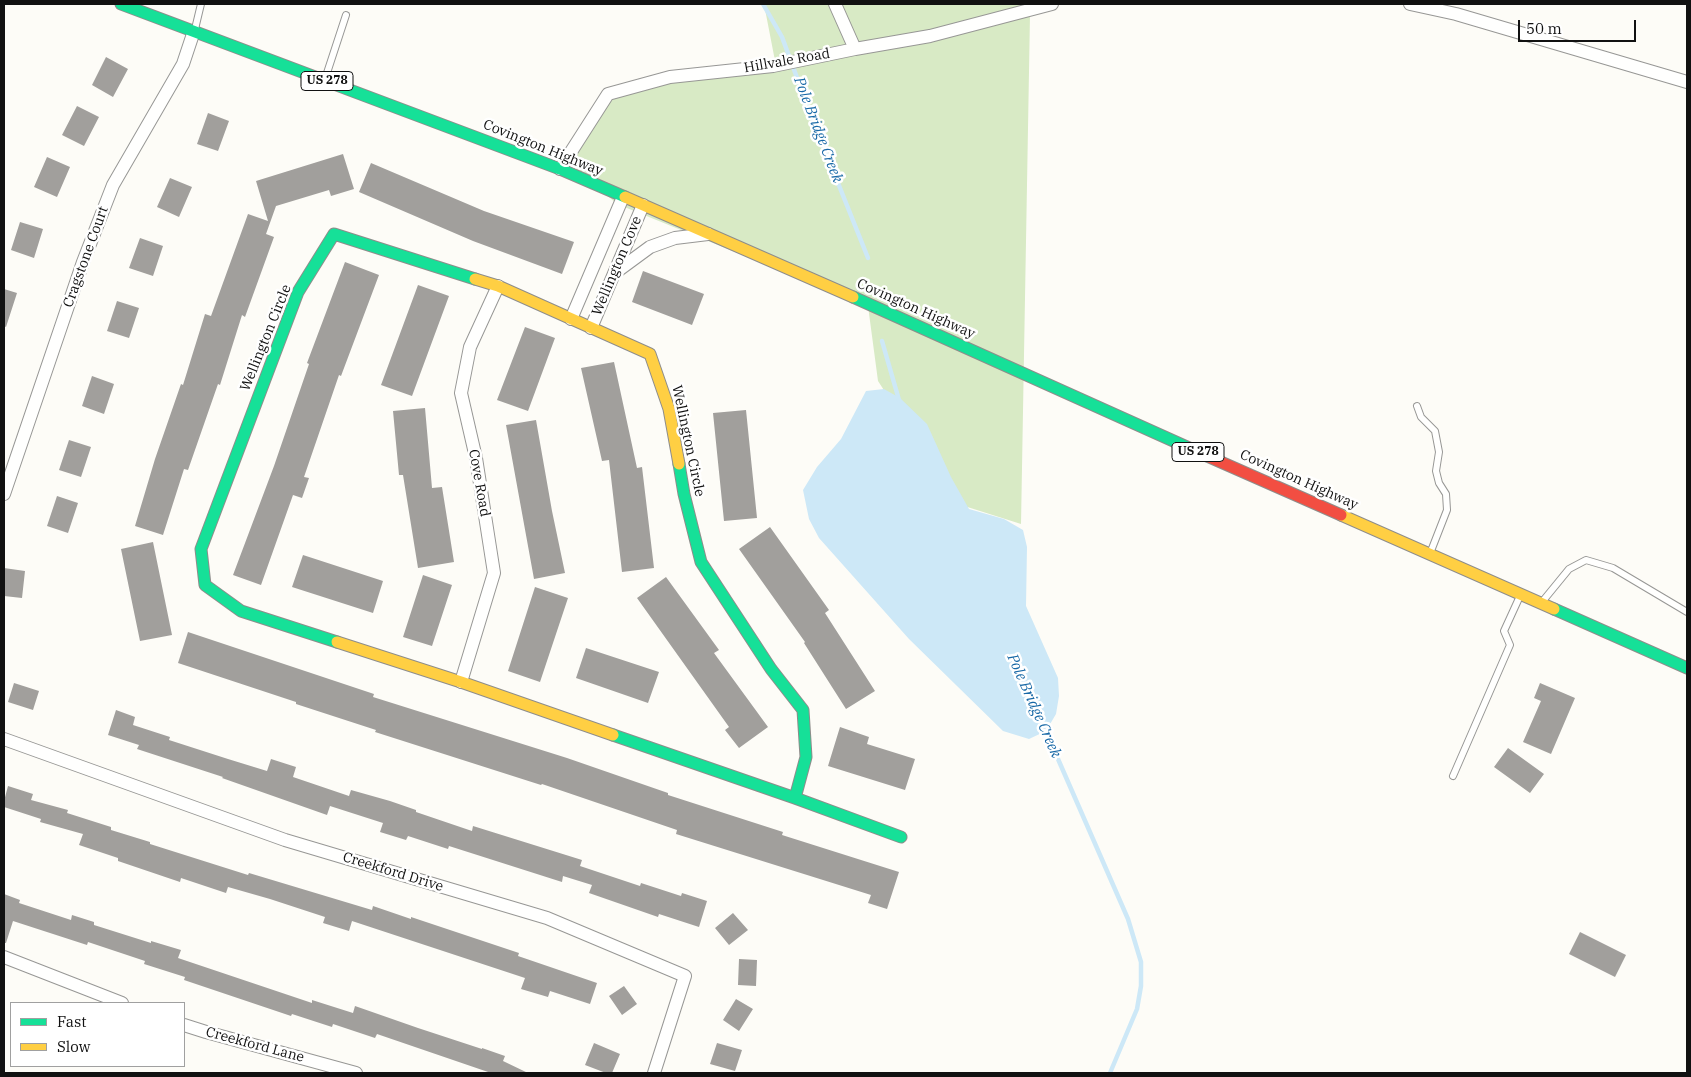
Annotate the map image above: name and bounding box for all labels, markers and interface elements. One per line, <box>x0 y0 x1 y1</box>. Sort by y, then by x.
scale bar <box>1521 10 1638 42</box>
text: 50 m <box>1526 19 1562 38</box>
street label: Hillvale Road <box>743 45 831 77</box>
road number: US 278 <box>301 72 353 90</box>
water label: Pole Bridge Creek <box>790 75 846 185</box>
street label: Covington Highway <box>481 116 605 180</box>
street label: Cragstone Court <box>60 204 112 310</box>
street label: Wellington Cove <box>588 214 646 318</box>
street label: Covington Highway <box>854 275 978 343</box>
street label: Wellington Circle <box>237 282 295 394</box>
street label: Wellington Circle <box>668 384 708 498</box>
road number: US 278 <box>1172 442 1224 462</box>
street label: Covington Highway <box>1237 446 1361 514</box>
street label: Cove Road <box>465 448 493 518</box>
water label: Pole Bridge Creek <box>1003 651 1065 761</box>
street label: Creekford Drive <box>341 849 445 895</box>
legend <box>10 1002 185 1067</box>
text: Fast <box>57 1012 87 1031</box>
street label: Creekford Lane <box>204 1024 306 1066</box>
text: Slow <box>57 1037 90 1056</box>

